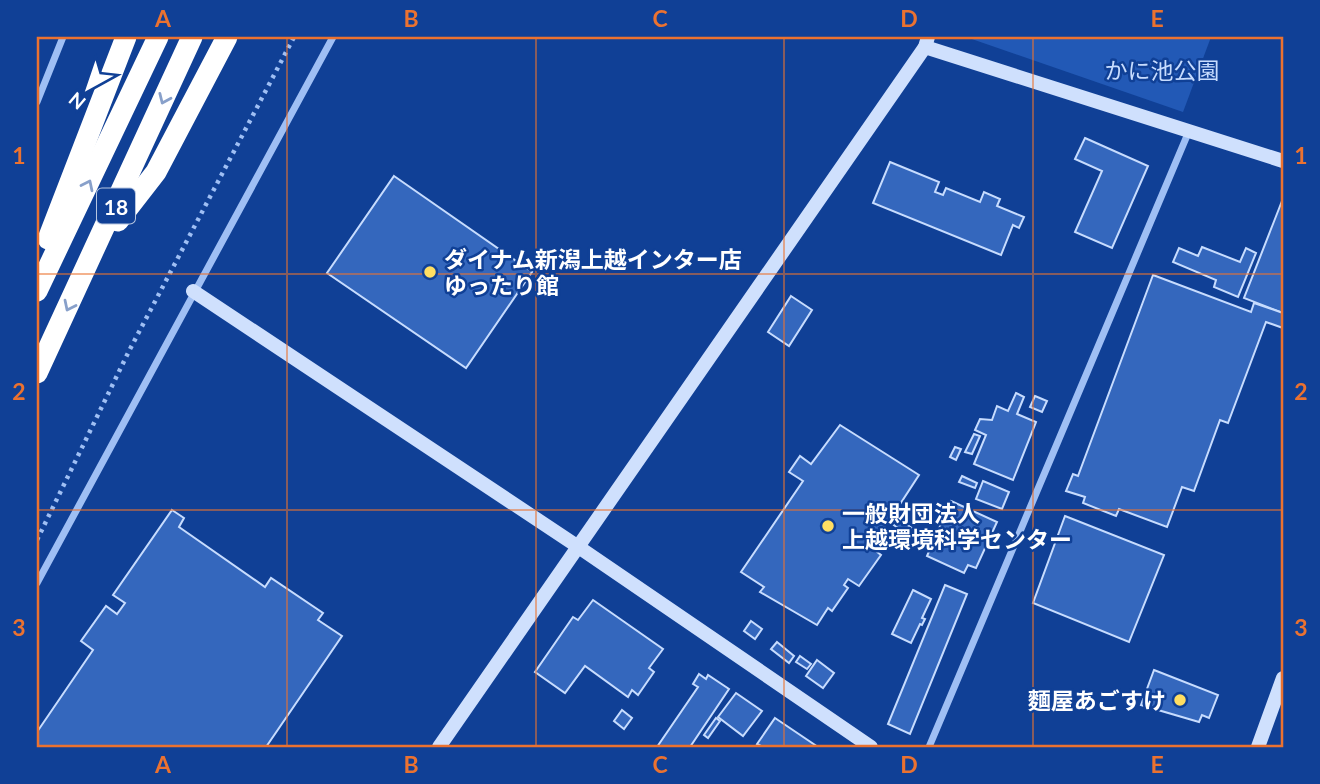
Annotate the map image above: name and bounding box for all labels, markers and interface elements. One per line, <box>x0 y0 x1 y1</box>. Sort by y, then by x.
text: A <box>154 4 172 32</box>
text: B <box>403 4 419 32</box>
text: C <box>652 4 668 32</box>
text: D <box>900 4 918 32</box>
text: E <box>1150 4 1164 32</box>
north arrow <box>52 52 122 122</box>
park label: かに池公園 <box>1105 56 1220 84</box>
text: N <box>64 88 90 115</box>
one-way arrow <box>158 92 172 104</box>
text: 1 <box>12 141 26 169</box>
text: 1 <box>1294 141 1308 169</box>
one-way arrow <box>79 180 93 192</box>
road number: 18 <box>97 188 135 224</box>
place label: ダイナム新潟上越インター店 ゆったり館 <box>444 245 742 299</box>
marker: ダイナム新潟上越インター店 ゆったり館 <box>422 264 438 280</box>
one-way arrow <box>63 299 77 311</box>
text: 2 <box>12 377 26 405</box>
text: 2 <box>1294 377 1308 405</box>
place label: 一般財団法人 上越環境科学センター <box>842 499 1072 553</box>
marker: 一般財団法人 上越環境科学センター <box>820 518 836 534</box>
text: 3 <box>12 613 26 641</box>
text: 3 <box>1294 613 1308 641</box>
place label: 麵屋あごすけ <box>1028 686 1166 714</box>
marker: 麵屋あごすけ <box>1172 692 1188 708</box>
text: A <box>154 750 172 778</box>
text: B <box>403 750 419 778</box>
text: C <box>652 750 668 778</box>
text: D <box>900 750 918 778</box>
text: E <box>1150 750 1164 778</box>

